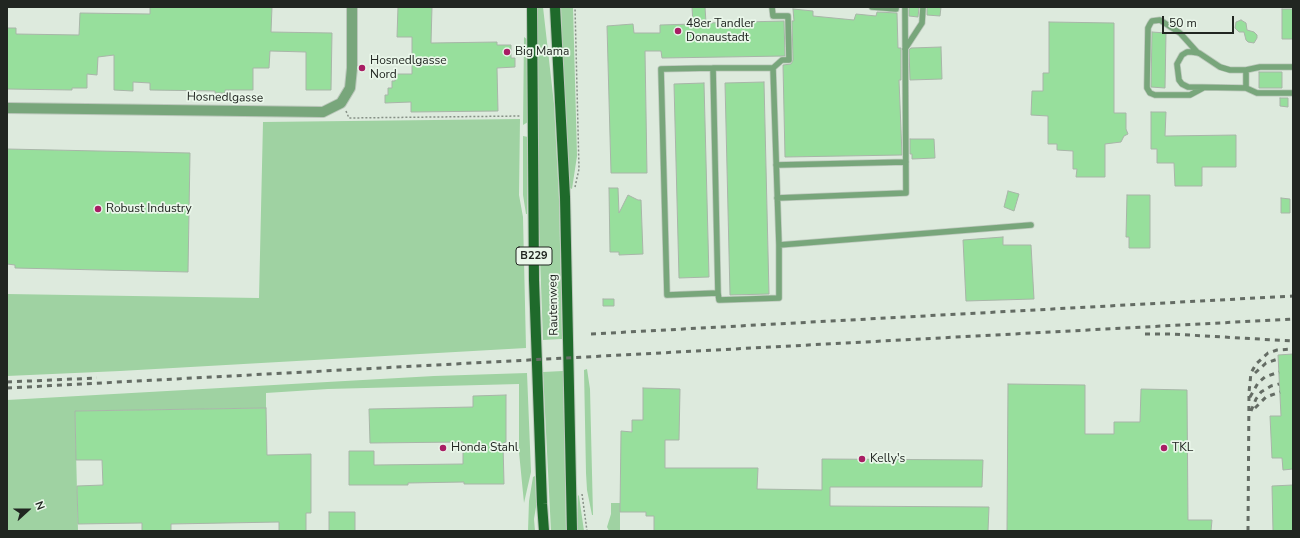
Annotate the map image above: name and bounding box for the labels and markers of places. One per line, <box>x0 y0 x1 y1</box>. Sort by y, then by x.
place label: 48er Tandler Donaustadt <box>686 17 755 45</box>
marker: 48er Tandler Donaustadt <box>673 26 683 36</box>
place label: Big Mama <box>515 45 569 59</box>
marker: Big Mama <box>502 47 512 57</box>
place label: Hosnedlgasse Nord <box>370 54 447 82</box>
marker: Hosnedlgasse Nord <box>357 63 367 73</box>
place label: Robust Industry <box>106 202 192 216</box>
marker: Robust Industry <box>93 204 103 214</box>
place label: Honda Stahl <box>451 441 518 455</box>
place label: TKL <box>1172 441 1193 455</box>
marker: Honda Stahl <box>438 443 448 453</box>
marker: TKL <box>1159 443 1169 453</box>
place label: Kelly's <box>870 452 905 466</box>
marker: Kelly's <box>857 454 867 464</box>

